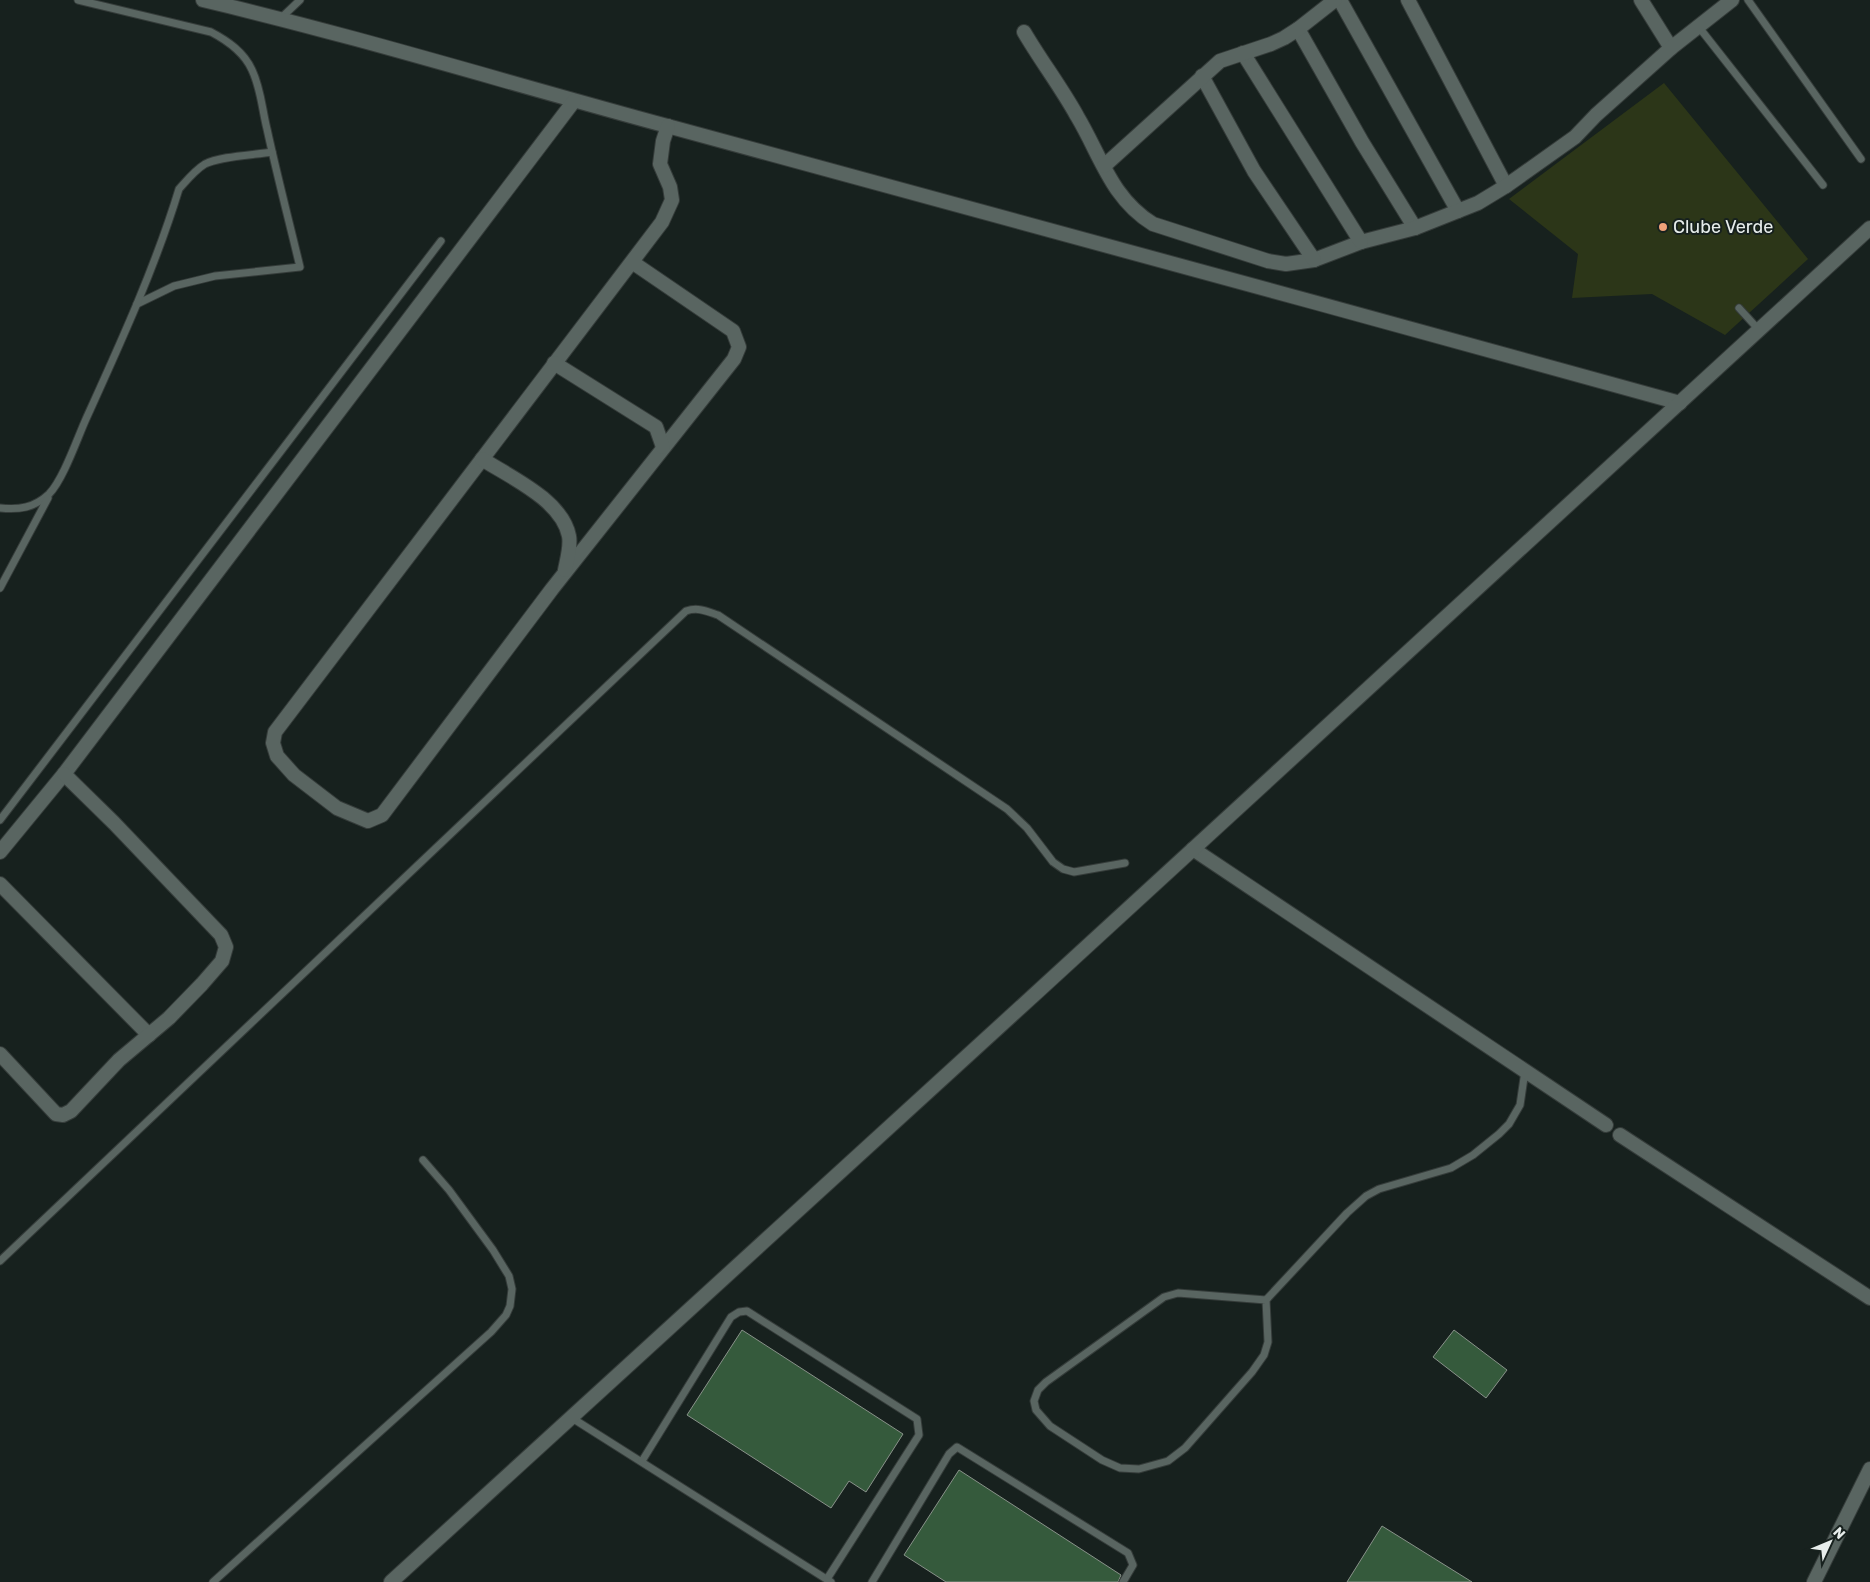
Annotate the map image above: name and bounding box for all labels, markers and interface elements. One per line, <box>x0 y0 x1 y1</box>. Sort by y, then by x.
place label: Clube Verde <box>1673 216 1773 238</box>
marker: Clube Verde <box>1657 221 1669 233</box>
north arrow <box>1805 1517 1855 1567</box>
text: N <box>1829 1524 1849 1543</box>

